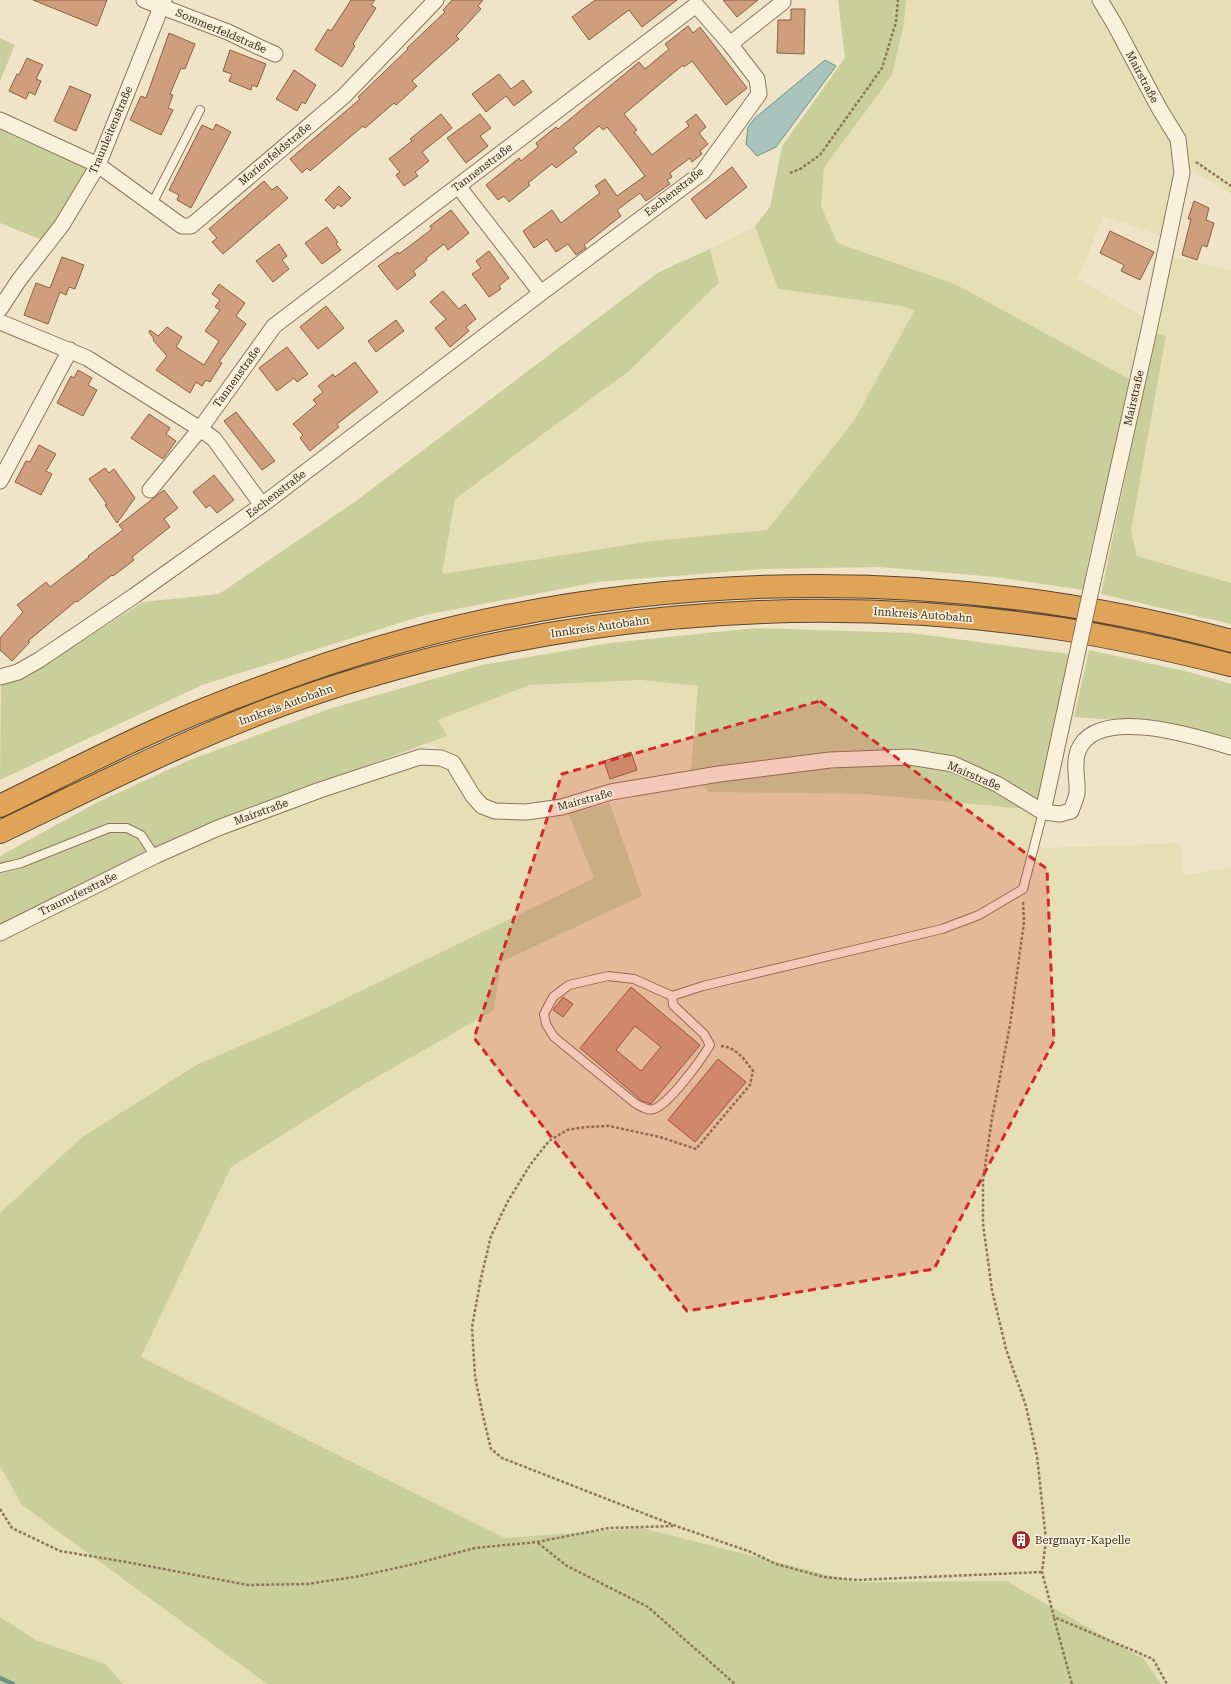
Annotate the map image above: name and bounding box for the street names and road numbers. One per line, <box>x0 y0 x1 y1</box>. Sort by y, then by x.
street label: Sommerfeldstraße <box>174 6 268 56</box>
street label: Mairstraße <box>1123 49 1161 105</box>
street label: Traunleitenstraße <box>87 84 135 176</box>
street label: Marienfeldstraße <box>236 120 314 188</box>
street label: Tannenstraße <box>449 141 515 195</box>
street label: Eschenstraße <box>642 165 706 219</box>
street label: Tannenstraße <box>210 344 264 410</box>
street label: Mairstraße <box>1121 369 1147 427</box>
street label: Eschenstraße <box>244 467 308 521</box>
street label: Innkreis Autobahn <box>873 605 973 625</box>
street label: Innkreis Autobahn <box>550 614 650 640</box>
street label: Innkreis Autobahn <box>237 682 335 728</box>
street label: Mairstraße <box>945 759 1003 793</box>
street label: Mairstraße <box>556 786 614 814</box>
street label: Mairstraße <box>232 796 290 828</box>
street label: Traunuferstraße <box>37 869 119 919</box>

